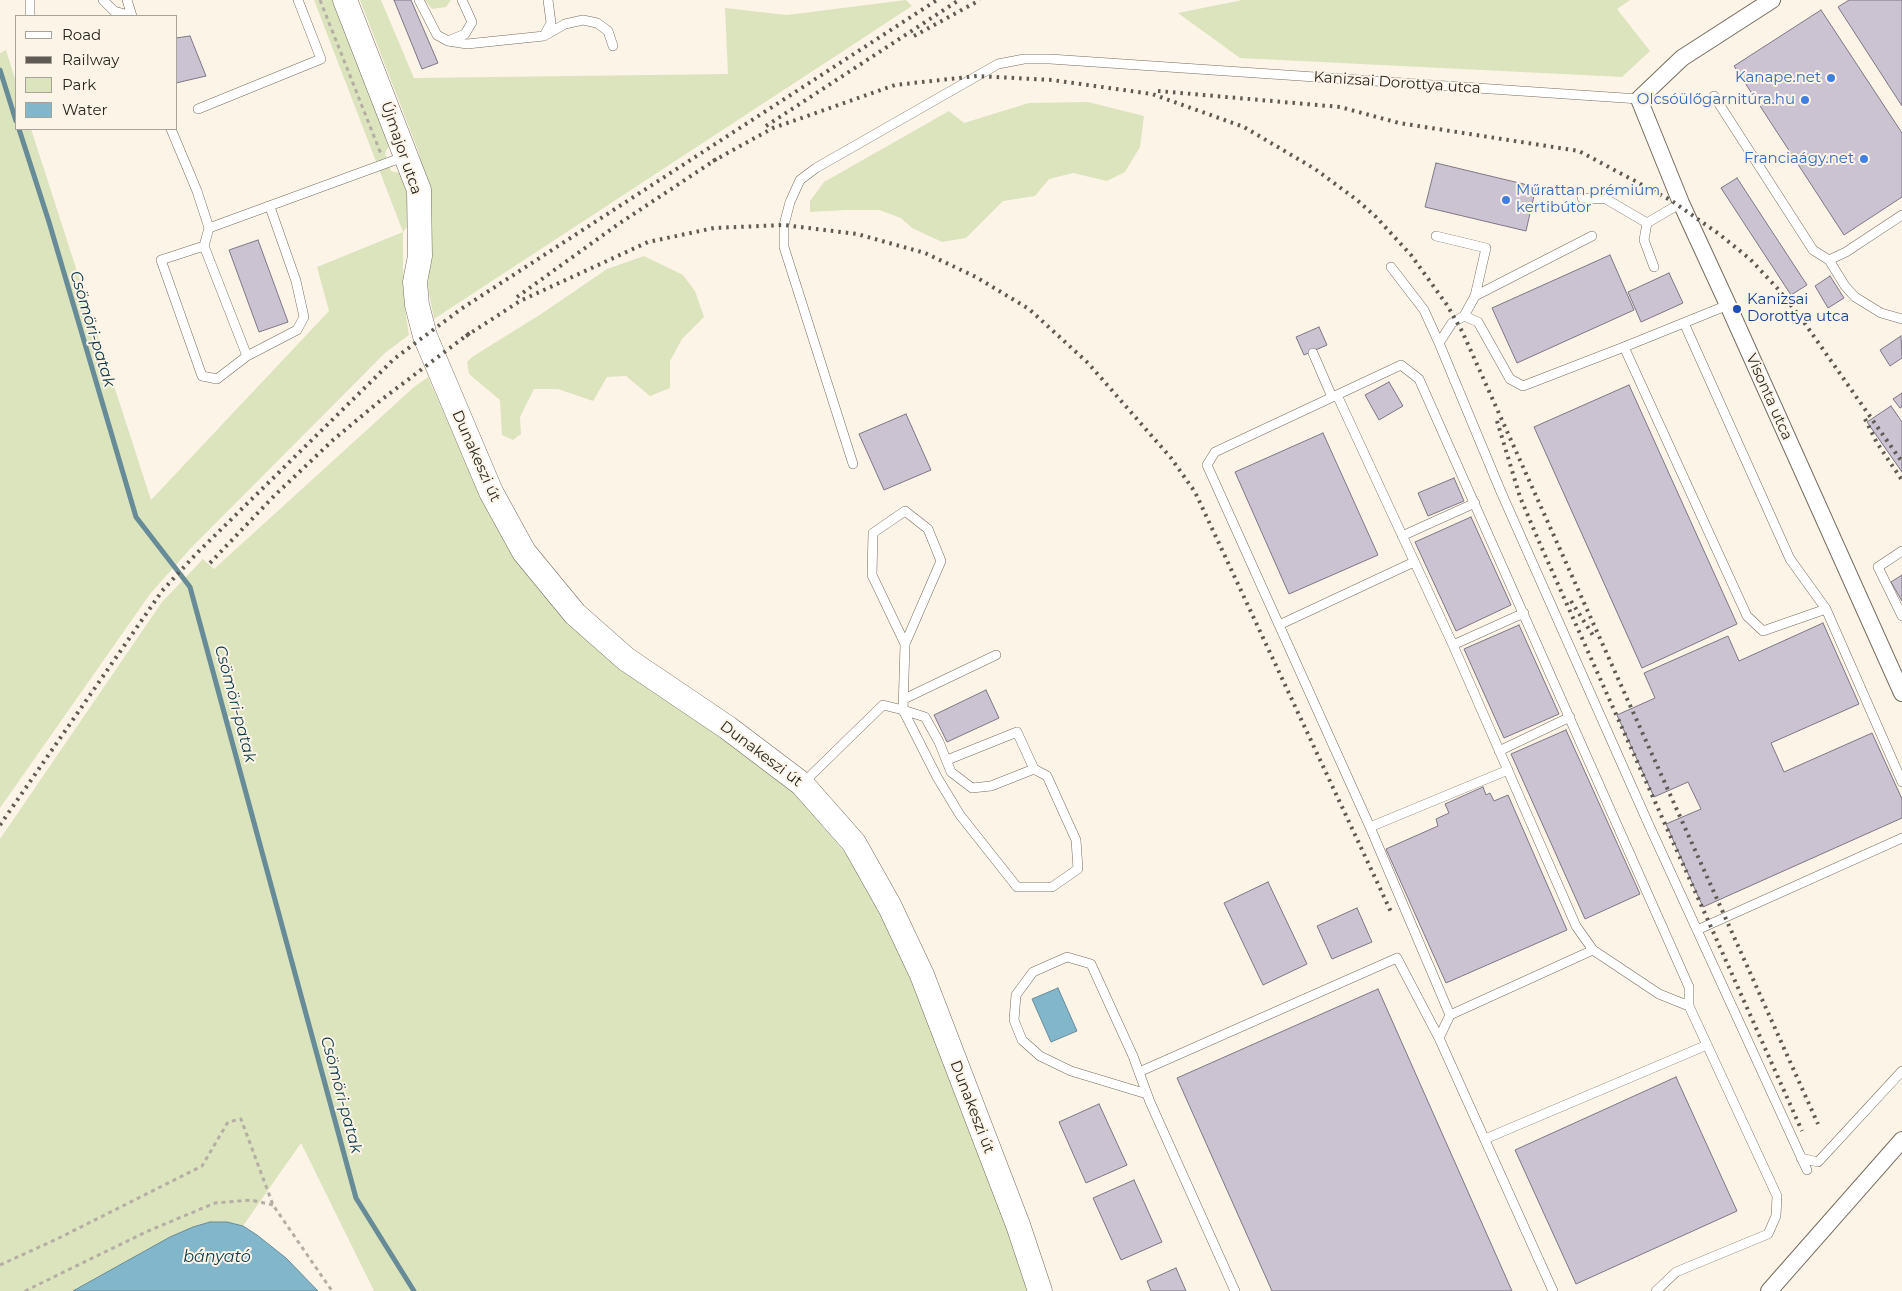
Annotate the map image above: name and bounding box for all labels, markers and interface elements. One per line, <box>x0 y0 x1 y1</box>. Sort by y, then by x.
legend <box>15 15 178 130</box>
text: Road <box>62 25 101 44</box>
text: Railway <box>62 50 119 69</box>
street label: Kanizsai Dorottya utca <box>1313 68 1481 98</box>
place label: Kanape.net <box>1735 69 1821 87</box>
marker: Kanape.net <box>1825 72 1837 84</box>
text: Park <box>62 75 96 94</box>
place label: Olcsóülőgarnitúra.hu <box>1637 91 1795 109</box>
marker: Olcsóülőgarnitúra.hu <box>1799 94 1811 106</box>
street label: Újmajor utca <box>377 99 425 197</box>
text: Water <box>62 100 108 119</box>
place label: Franciaágy.net <box>1744 150 1854 168</box>
marker: Franciaágy.net <box>1858 153 1870 165</box>
place label: Műrattan prémium kertibútor <box>1516 182 1660 217</box>
marker: Műrattan prémium kertibútor <box>1500 194 1512 206</box>
water label: Csömöri-patak <box>65 269 119 389</box>
place label: Kanizsai Dorottya utca <box>1747 291 1849 326</box>
marker: Kanizsai Dorottya utca <box>1731 303 1743 315</box>
street label: Visonta utca <box>1742 351 1796 443</box>
street label: Dunakeszi út <box>448 407 504 505</box>
water label: Csömöri-patak <box>210 643 260 765</box>
street label: Dunakeszi út <box>716 717 806 791</box>
water label: Csömöri-patak <box>316 1034 366 1156</box>
street label: Dunakeszi út <box>946 1058 998 1156</box>
water label: bányató <box>183 1247 251 1267</box>

